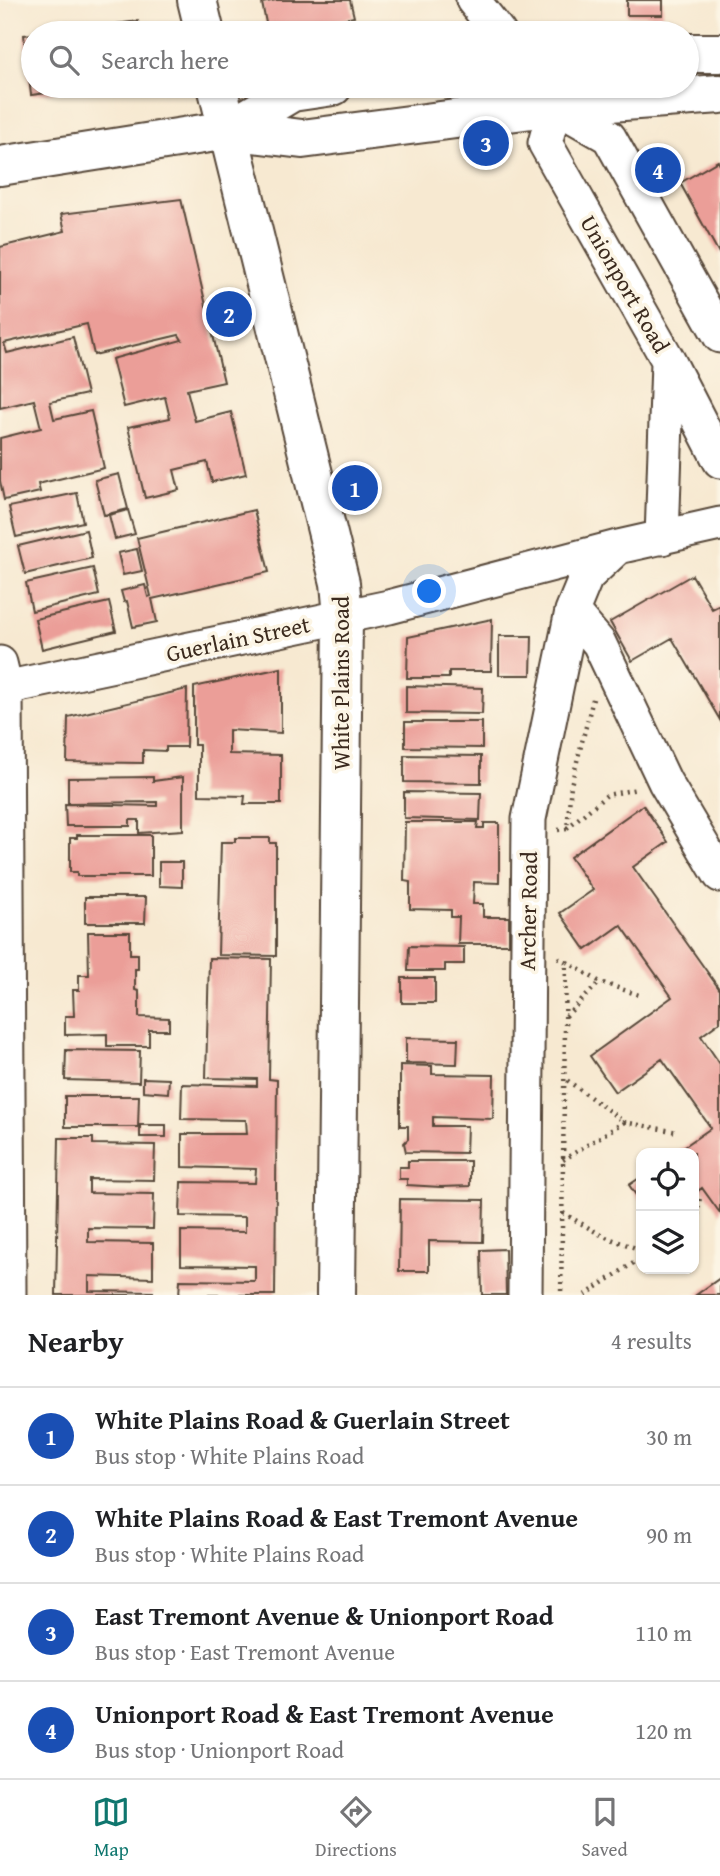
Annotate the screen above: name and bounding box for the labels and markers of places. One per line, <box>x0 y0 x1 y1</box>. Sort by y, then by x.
pin: 3 <box>463 117 509 169</box>
pin: 4 <box>635 144 681 196</box>
pin: 2 <box>206 288 252 340</box>
pin: 1 <box>332 462 378 514</box>

